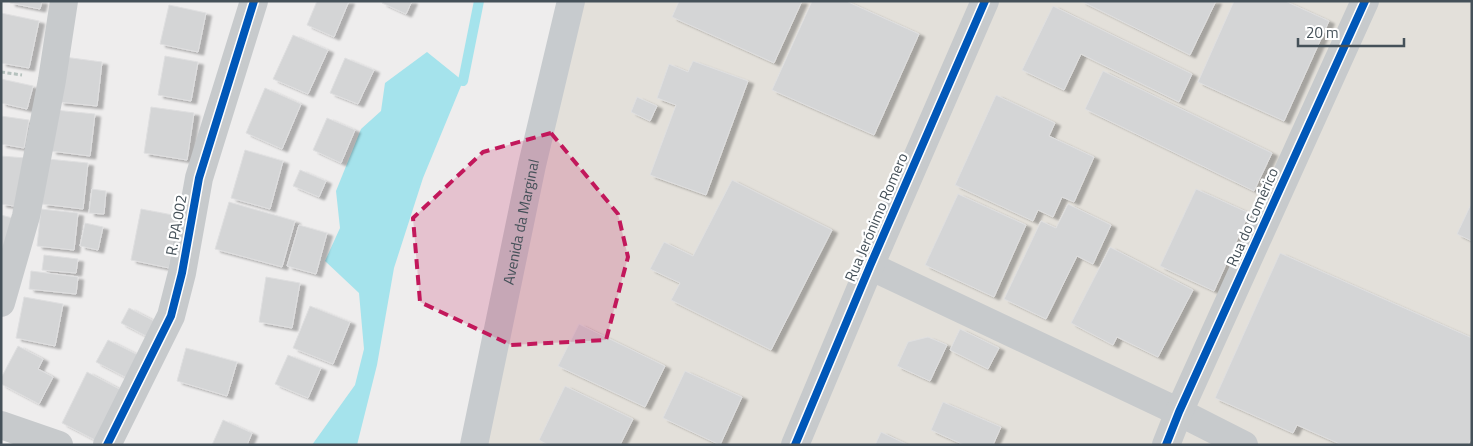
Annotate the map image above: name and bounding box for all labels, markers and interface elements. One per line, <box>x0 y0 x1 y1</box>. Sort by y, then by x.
scale bar <box>1298 15 1404 47</box>
text: 20 m <box>1306 21 1339 44</box>
street label: Rua Jerónimo Romero <box>838 149 914 285</box>
street label: Avenida da Marginal <box>496 157 545 287</box>
street label: Rua do Comérico <box>1220 164 1284 270</box>
street label: R. PA.002 <box>159 193 193 257</box>

